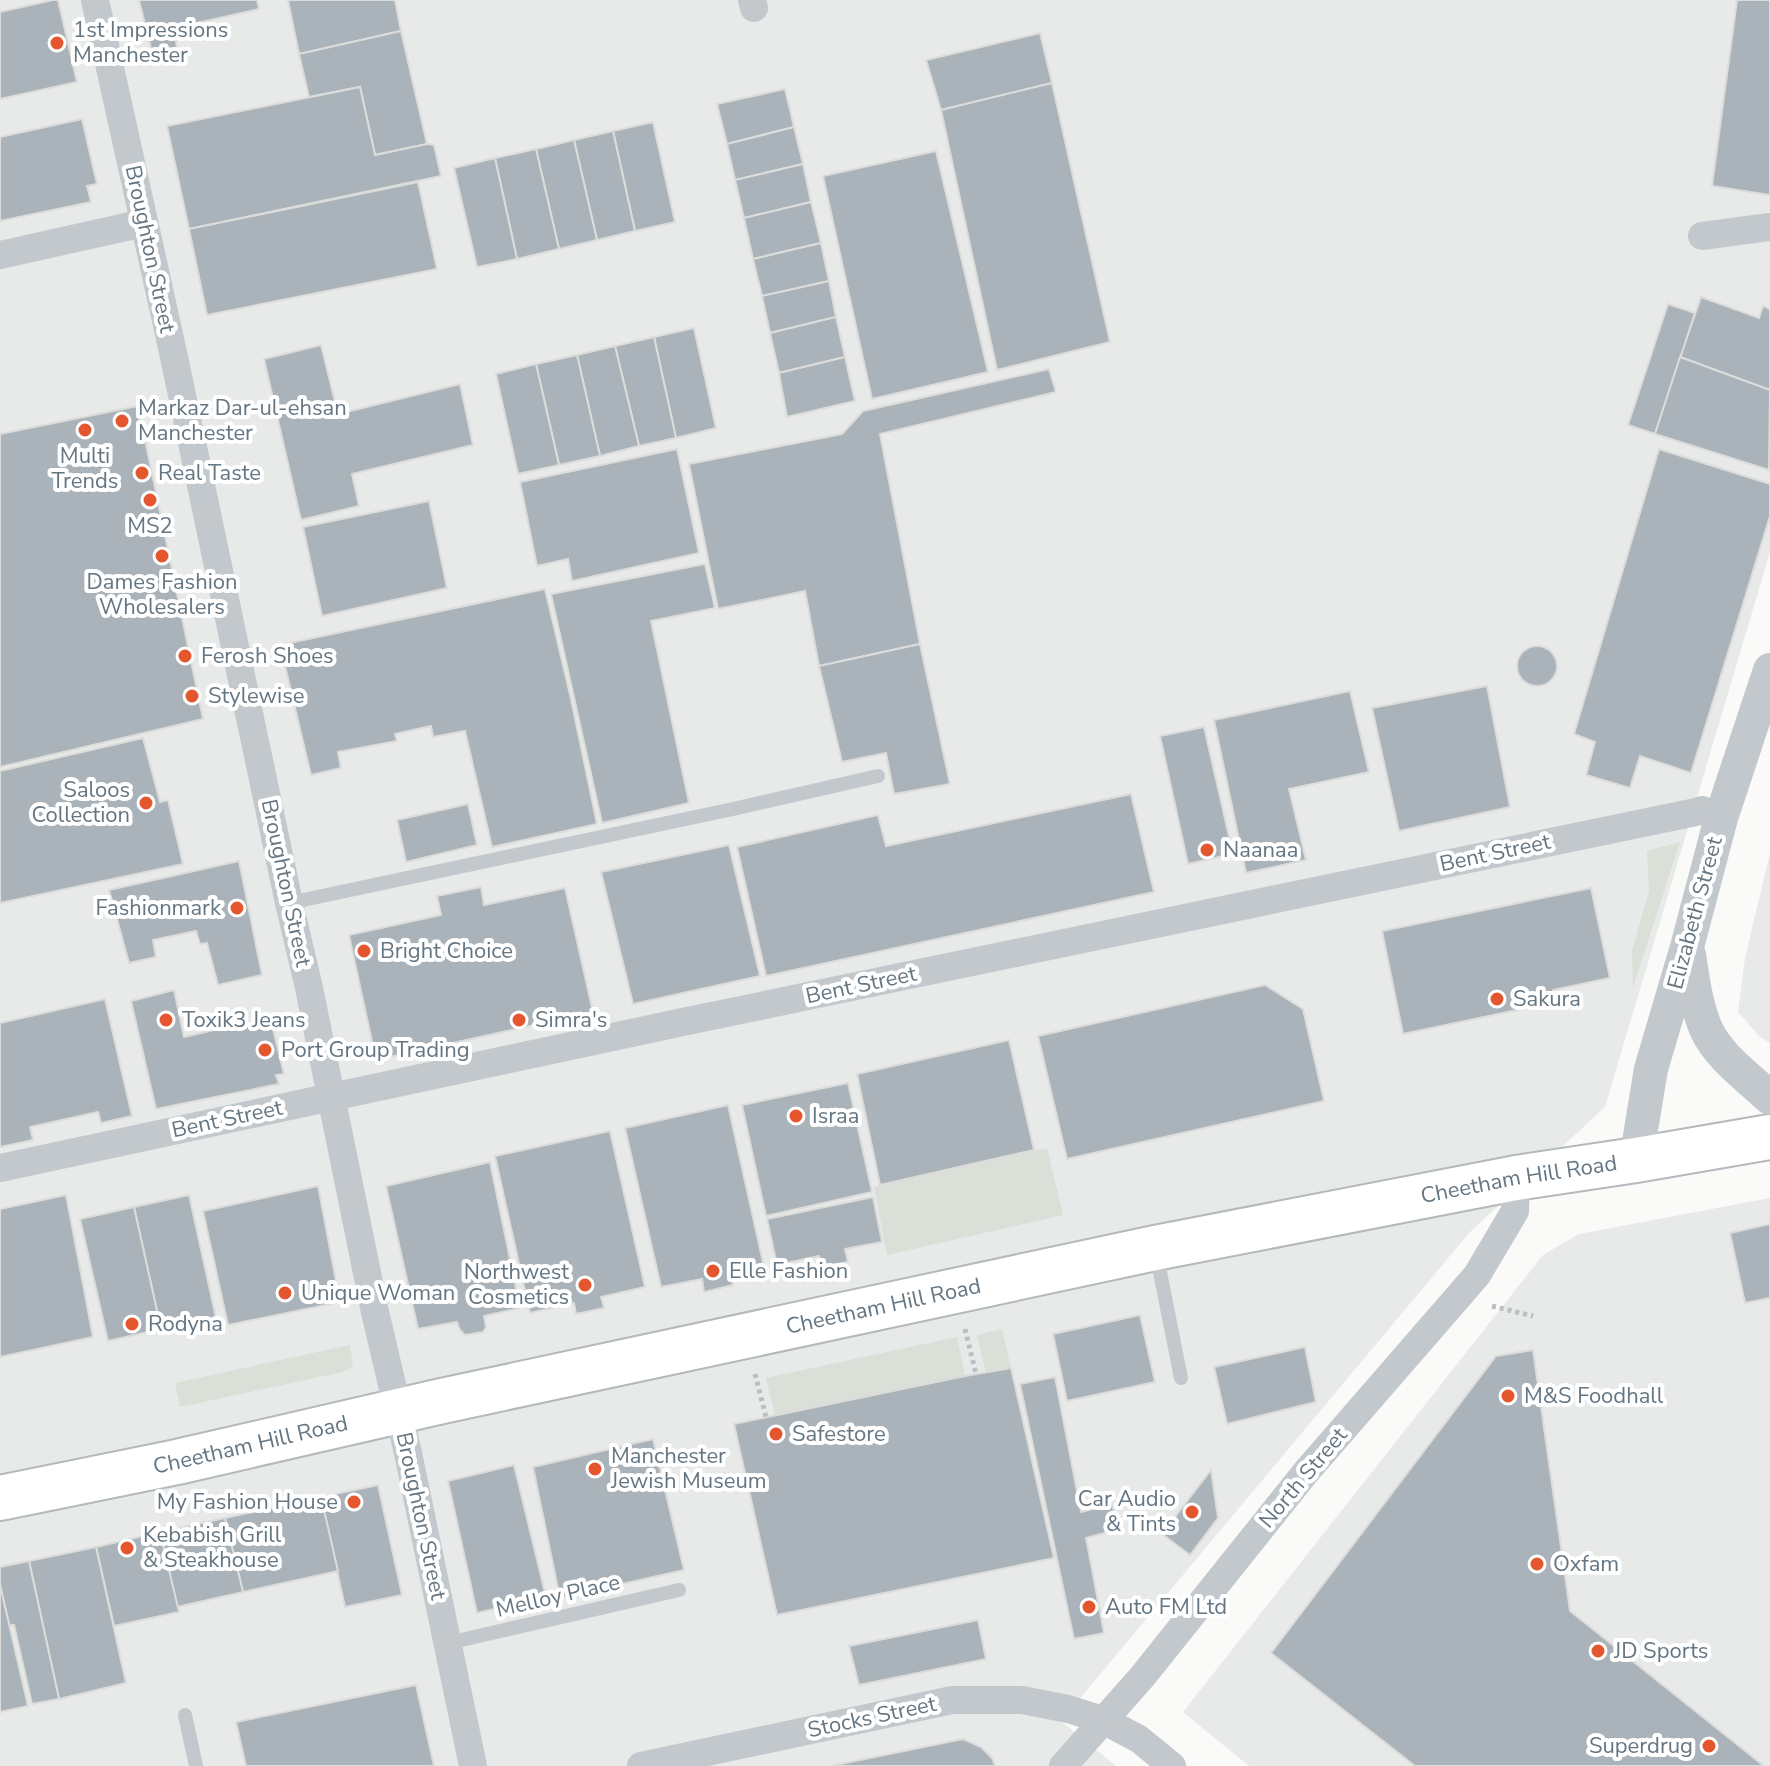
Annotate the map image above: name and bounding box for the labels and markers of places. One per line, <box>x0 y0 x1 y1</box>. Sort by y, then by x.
place label: 1st Impressions Manchester <box>73 15 228 70</box>
marker: 1st Impressions Manchester <box>48 34 66 52</box>
place label: Markaz Dar-ul-ehsan Manchester <box>138 393 347 448</box>
marker: Markaz Dar-ul-ehsan Manchester <box>113 412 131 430</box>
marker: Multi Trends <box>76 421 94 439</box>
place label: Multi Trends <box>52 441 118 496</box>
place label: Real Taste <box>158 458 261 488</box>
marker: Real Taste <box>133 464 151 482</box>
marker: MS2 <box>141 491 159 509</box>
place label: MS2 <box>127 511 173 541</box>
marker: Dames Fashion Wholesalers <box>153 547 171 565</box>
place label: Dames Fashion Wholesalers <box>87 567 237 622</box>
place label: Ferosh Shoes <box>201 641 334 671</box>
marker: Ferosh Shoes <box>176 647 194 665</box>
place label: Stylewise <box>208 681 305 711</box>
marker: Stylewise <box>183 687 201 705</box>
place label: Saloos Collection <box>31 775 130 830</box>
marker: Saloos Collection <box>137 794 155 812</box>
place label: Naanaa <box>1223 835 1298 865</box>
marker: Naanaa <box>1198 841 1216 859</box>
place label: Fashionmark <box>95 893 222 923</box>
marker: Fashionmark <box>228 899 246 917</box>
place label: Bright Choice <box>380 936 513 966</box>
marker: Bright Choice <box>355 942 373 960</box>
place label: Sakura <box>1513 984 1581 1014</box>
marker: Sakura <box>1488 990 1506 1008</box>
place label: Toxik3 Jeans <box>182 1005 306 1035</box>
place label: Simra's <box>535 1005 607 1035</box>
marker: Toxik3 Jeans <box>157 1011 175 1029</box>
marker: Simra's <box>510 1011 528 1029</box>
place label: Port Group Trading <box>281 1035 470 1065</box>
marker: Port Group Trading <box>256 1041 274 1059</box>
place label: Israa <box>812 1101 859 1131</box>
marker: Israa <box>787 1107 805 1125</box>
place label: Elle Fashion <box>729 1256 848 1286</box>
place label: Northwest Cosmetics <box>464 1257 569 1312</box>
marker: Elle Fashion <box>704 1262 722 1280</box>
marker: Northwest Cosmetics <box>576 1276 594 1294</box>
place label: Unique Woman <box>301 1278 455 1308</box>
marker: Unique Woman <box>276 1284 294 1302</box>
place label: Rodyna <box>148 1309 223 1339</box>
marker: Rodyna <box>123 1315 141 1333</box>
place label: M&S Foodhall <box>1524 1381 1664 1411</box>
marker: M&S Foodhall <box>1499 1387 1517 1405</box>
place label: Safestore <box>792 1419 886 1449</box>
marker: Safestore <box>767 1425 785 1443</box>
place label: Manchester Jewish Museum <box>610 1441 767 1496</box>
marker: Manchester Jewish Museum <box>586 1460 604 1478</box>
place label: Car Audio & Tints <box>1078 1484 1176 1539</box>
place label: My Fashion House <box>157 1487 338 1517</box>
marker: My Fashion House <box>345 1493 363 1511</box>
marker: Car Audio & Tints <box>1183 1503 1201 1521</box>
place label: Kebabish Grill & Steakhouse <box>143 1520 282 1575</box>
marker: Kebabish Grill & Steakhouse <box>118 1539 136 1557</box>
place label: Oxfam <box>1553 1549 1619 1579</box>
marker: Oxfam <box>1528 1555 1546 1573</box>
place label: Auto FM Ltd <box>1105 1592 1227 1622</box>
marker: Auto FM Ltd <box>1080 1598 1098 1616</box>
place label: JD Sports <box>1613 1636 1708 1666</box>
marker: JD Sports <box>1589 1642 1607 1660</box>
place label: Superdrug <box>1589 1731 1693 1761</box>
marker: Superdrug <box>1700 1737 1718 1755</box>

